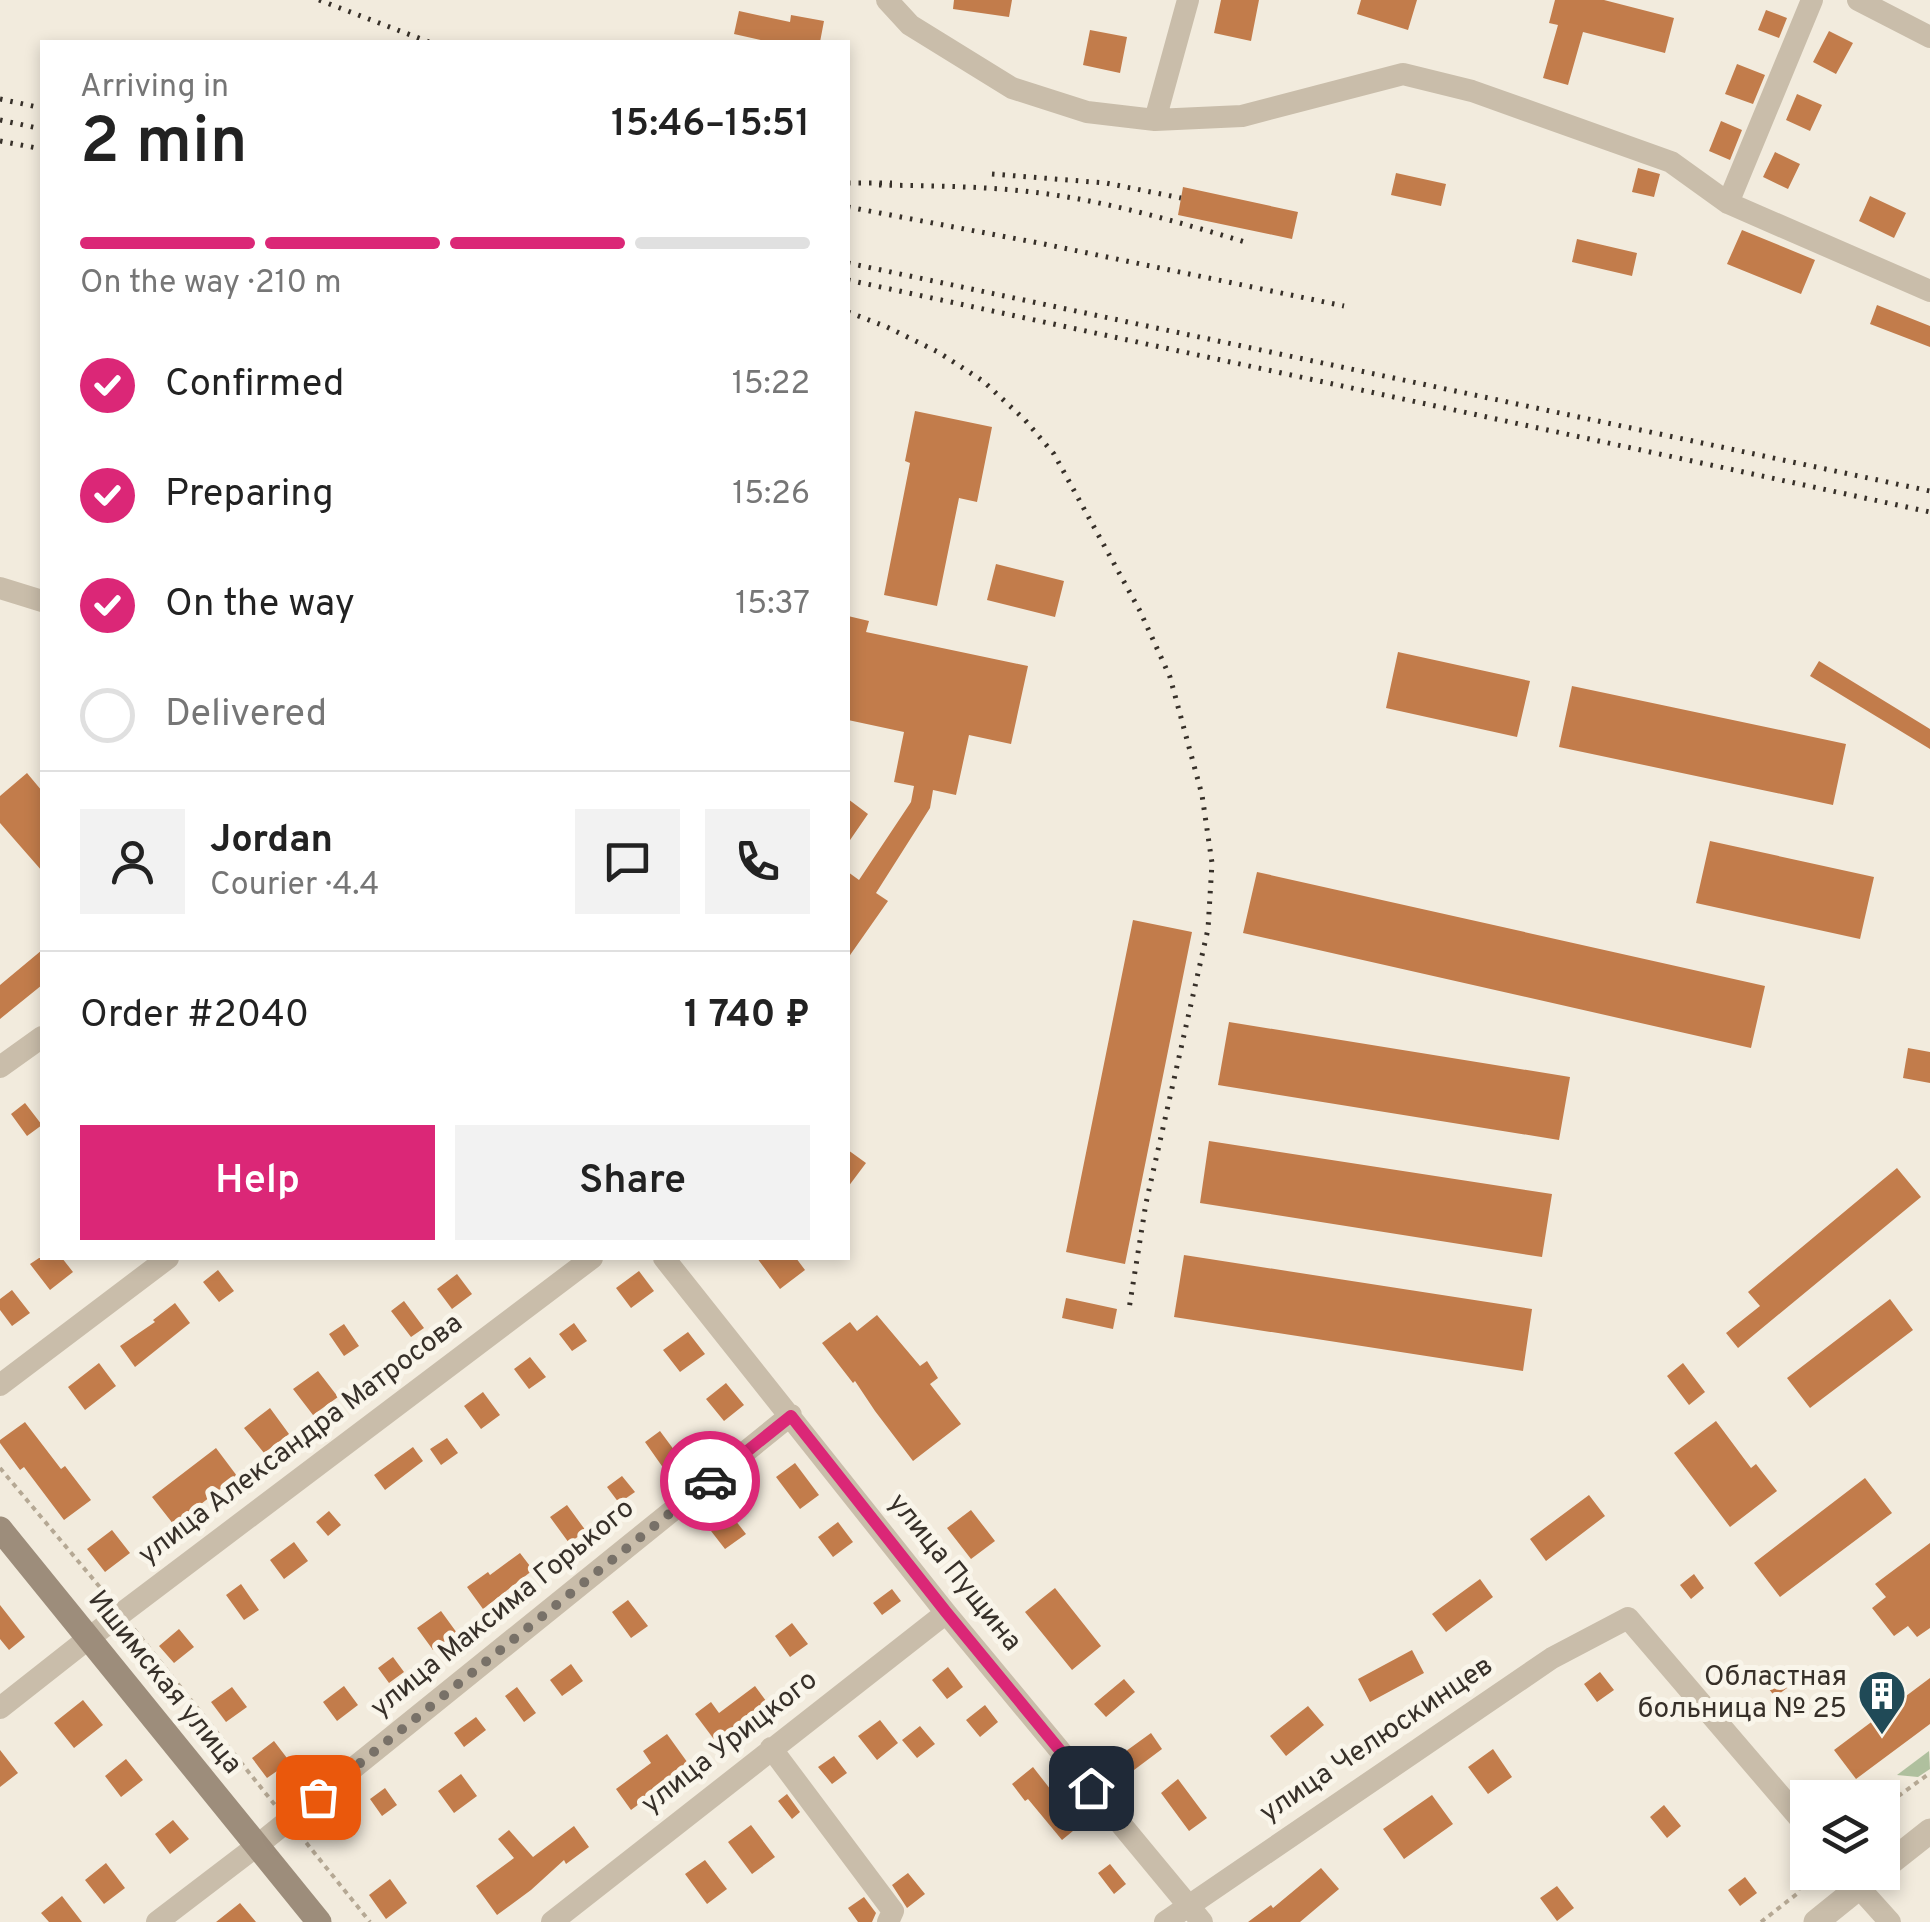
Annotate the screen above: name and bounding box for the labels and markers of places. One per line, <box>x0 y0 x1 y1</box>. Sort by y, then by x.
place label: Областная больница № 25 <box>1638 1660 1847 1728</box>
building icon: Областная больница № 25 <box>1856 1668 1908 1736</box>
pin <box>1049 1746 1134 1831</box>
pin <box>276 1755 361 1840</box>

